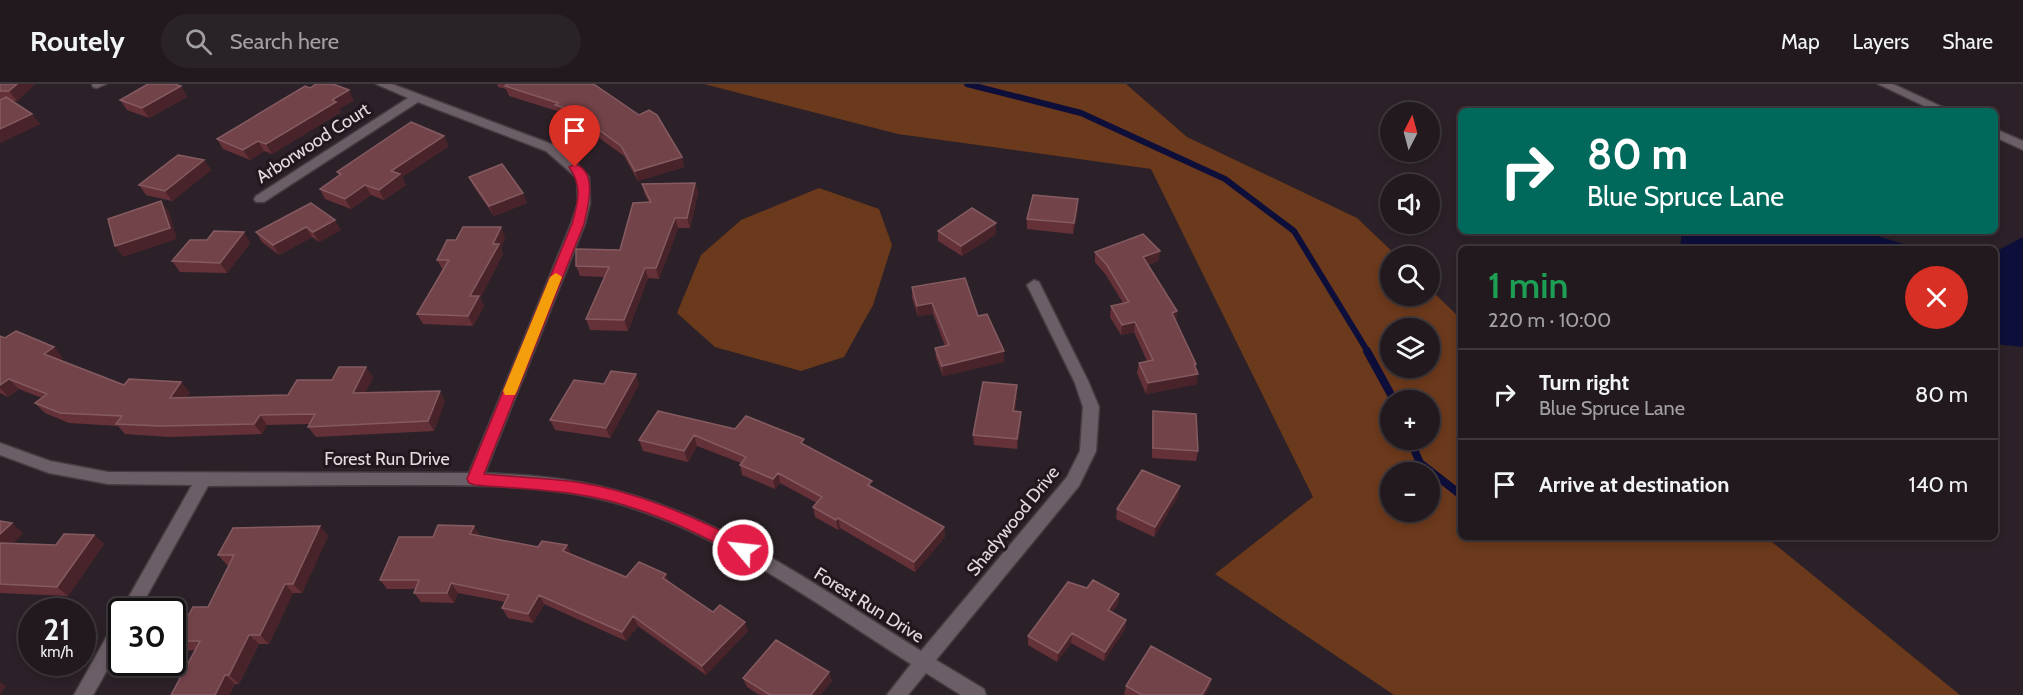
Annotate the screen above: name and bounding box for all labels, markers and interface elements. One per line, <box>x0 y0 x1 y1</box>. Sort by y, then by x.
search box <box>161 14 581 68</box>
text: Routely <box>30 24 125 58</box>
icon: search <box>182 25 215 58</box>
text: Search here <box>230 28 339 55</box>
text: Map <box>1781 29 1820 54</box>
text: Layers <box>1853 29 1909 54</box>
text: Share <box>1942 29 1993 54</box>
street label: Arborwood Court <box>252 98 374 188</box>
north arrow <box>1380 102 1440 162</box>
map controls <box>1380 102 1440 522</box>
pin <box>549 105 600 167</box>
icon: arrive <box>558 114 591 147</box>
text: 80 m <box>1587 128 1688 180</box>
icon: right <box>1488 132 1566 210</box>
button: sound <box>1380 174 1440 234</box>
text: Blue Spruce Lane <box>1587 180 1784 213</box>
button: search <box>1380 246 1440 306</box>
text: 1 min <box>1488 263 1568 307</box>
button: close <box>1905 266 1968 329</box>
text: 220 m · 10:00 <box>1488 308 1611 332</box>
button: layers <box>1380 318 1440 378</box>
text: Turn right <box>1539 369 1629 396</box>
icon: right <box>1488 378 1521 411</box>
text: 80 m <box>1915 381 1968 408</box>
button: + <box>1380 390 1440 450</box>
text: Blue Spruce Lane <box>1539 396 1685 420</box>
street label: Forest Run Drive <box>324 448 450 470</box>
street label: Shadywood Drive <box>962 462 1064 580</box>
button: − <box>1380 462 1440 522</box>
icon: arrive <box>1488 468 1521 501</box>
text: Arrive at destination <box>1539 471 1729 498</box>
text: 140 m <box>1909 471 1968 498</box>
position arrow <box>711 518 775 582</box>
street label: Forest Run Drive <box>810 562 928 648</box>
speed limit sign: 30 <box>108 598 186 676</box>
text: 21 <box>44 611 70 648</box>
text: km/h <box>41 643 73 661</box>

